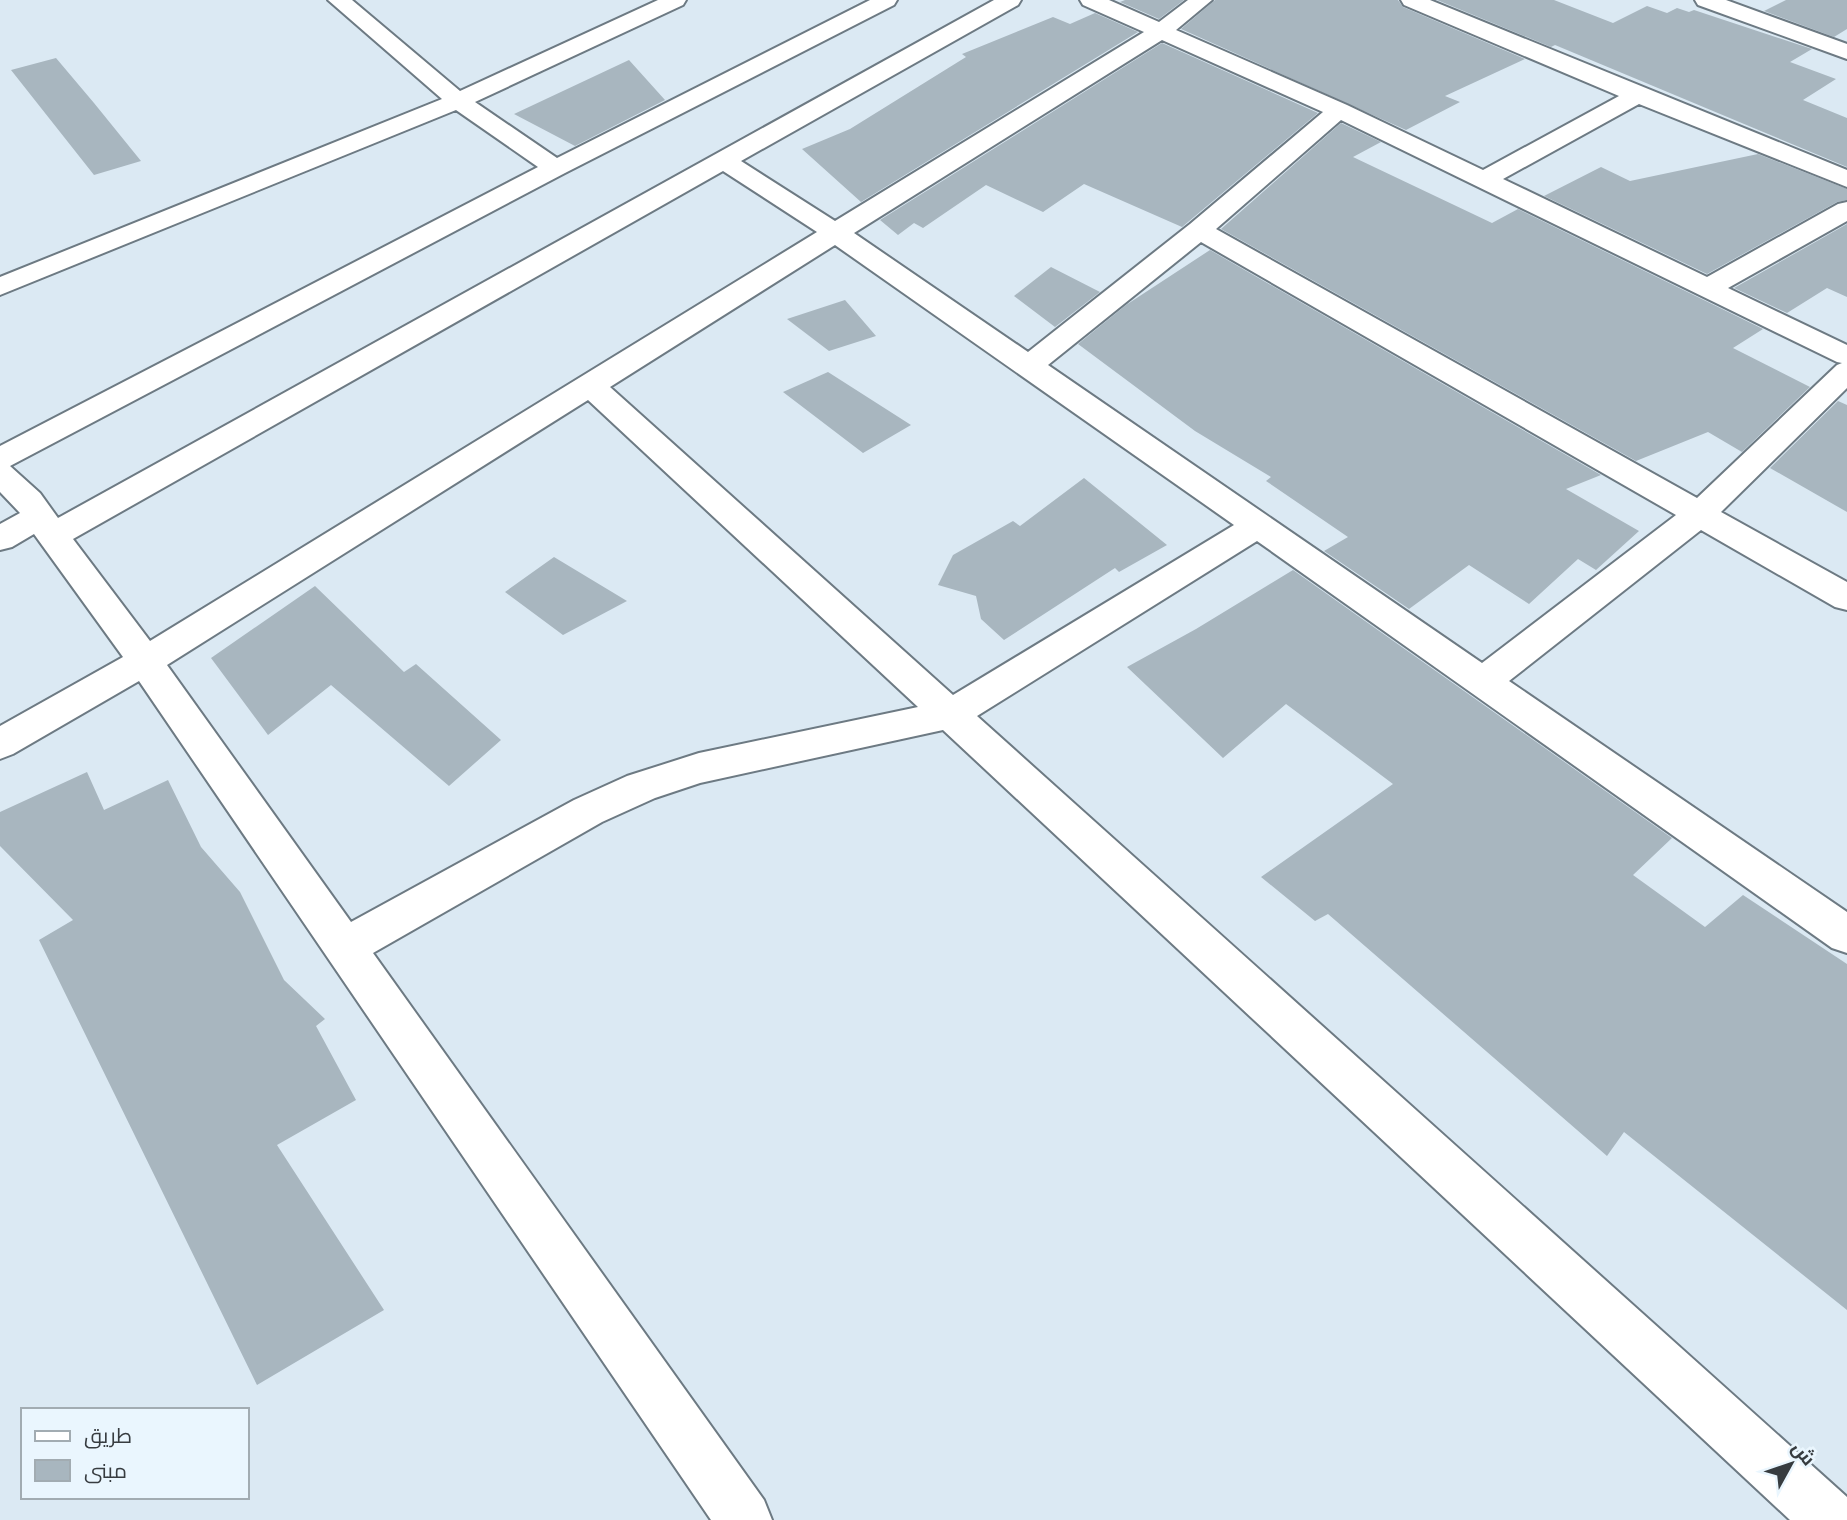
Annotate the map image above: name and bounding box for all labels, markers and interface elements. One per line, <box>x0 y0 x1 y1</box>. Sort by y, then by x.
legend <box>21 1408 248 1499</box>
text: طريق <box>84 1421 132 1449</box>
north arrow <box>1756 1429 1826 1499</box>
text: ش <box>1786 1435 1822 1471</box>
text: مبنى <box>84 1456 127 1484</box>

